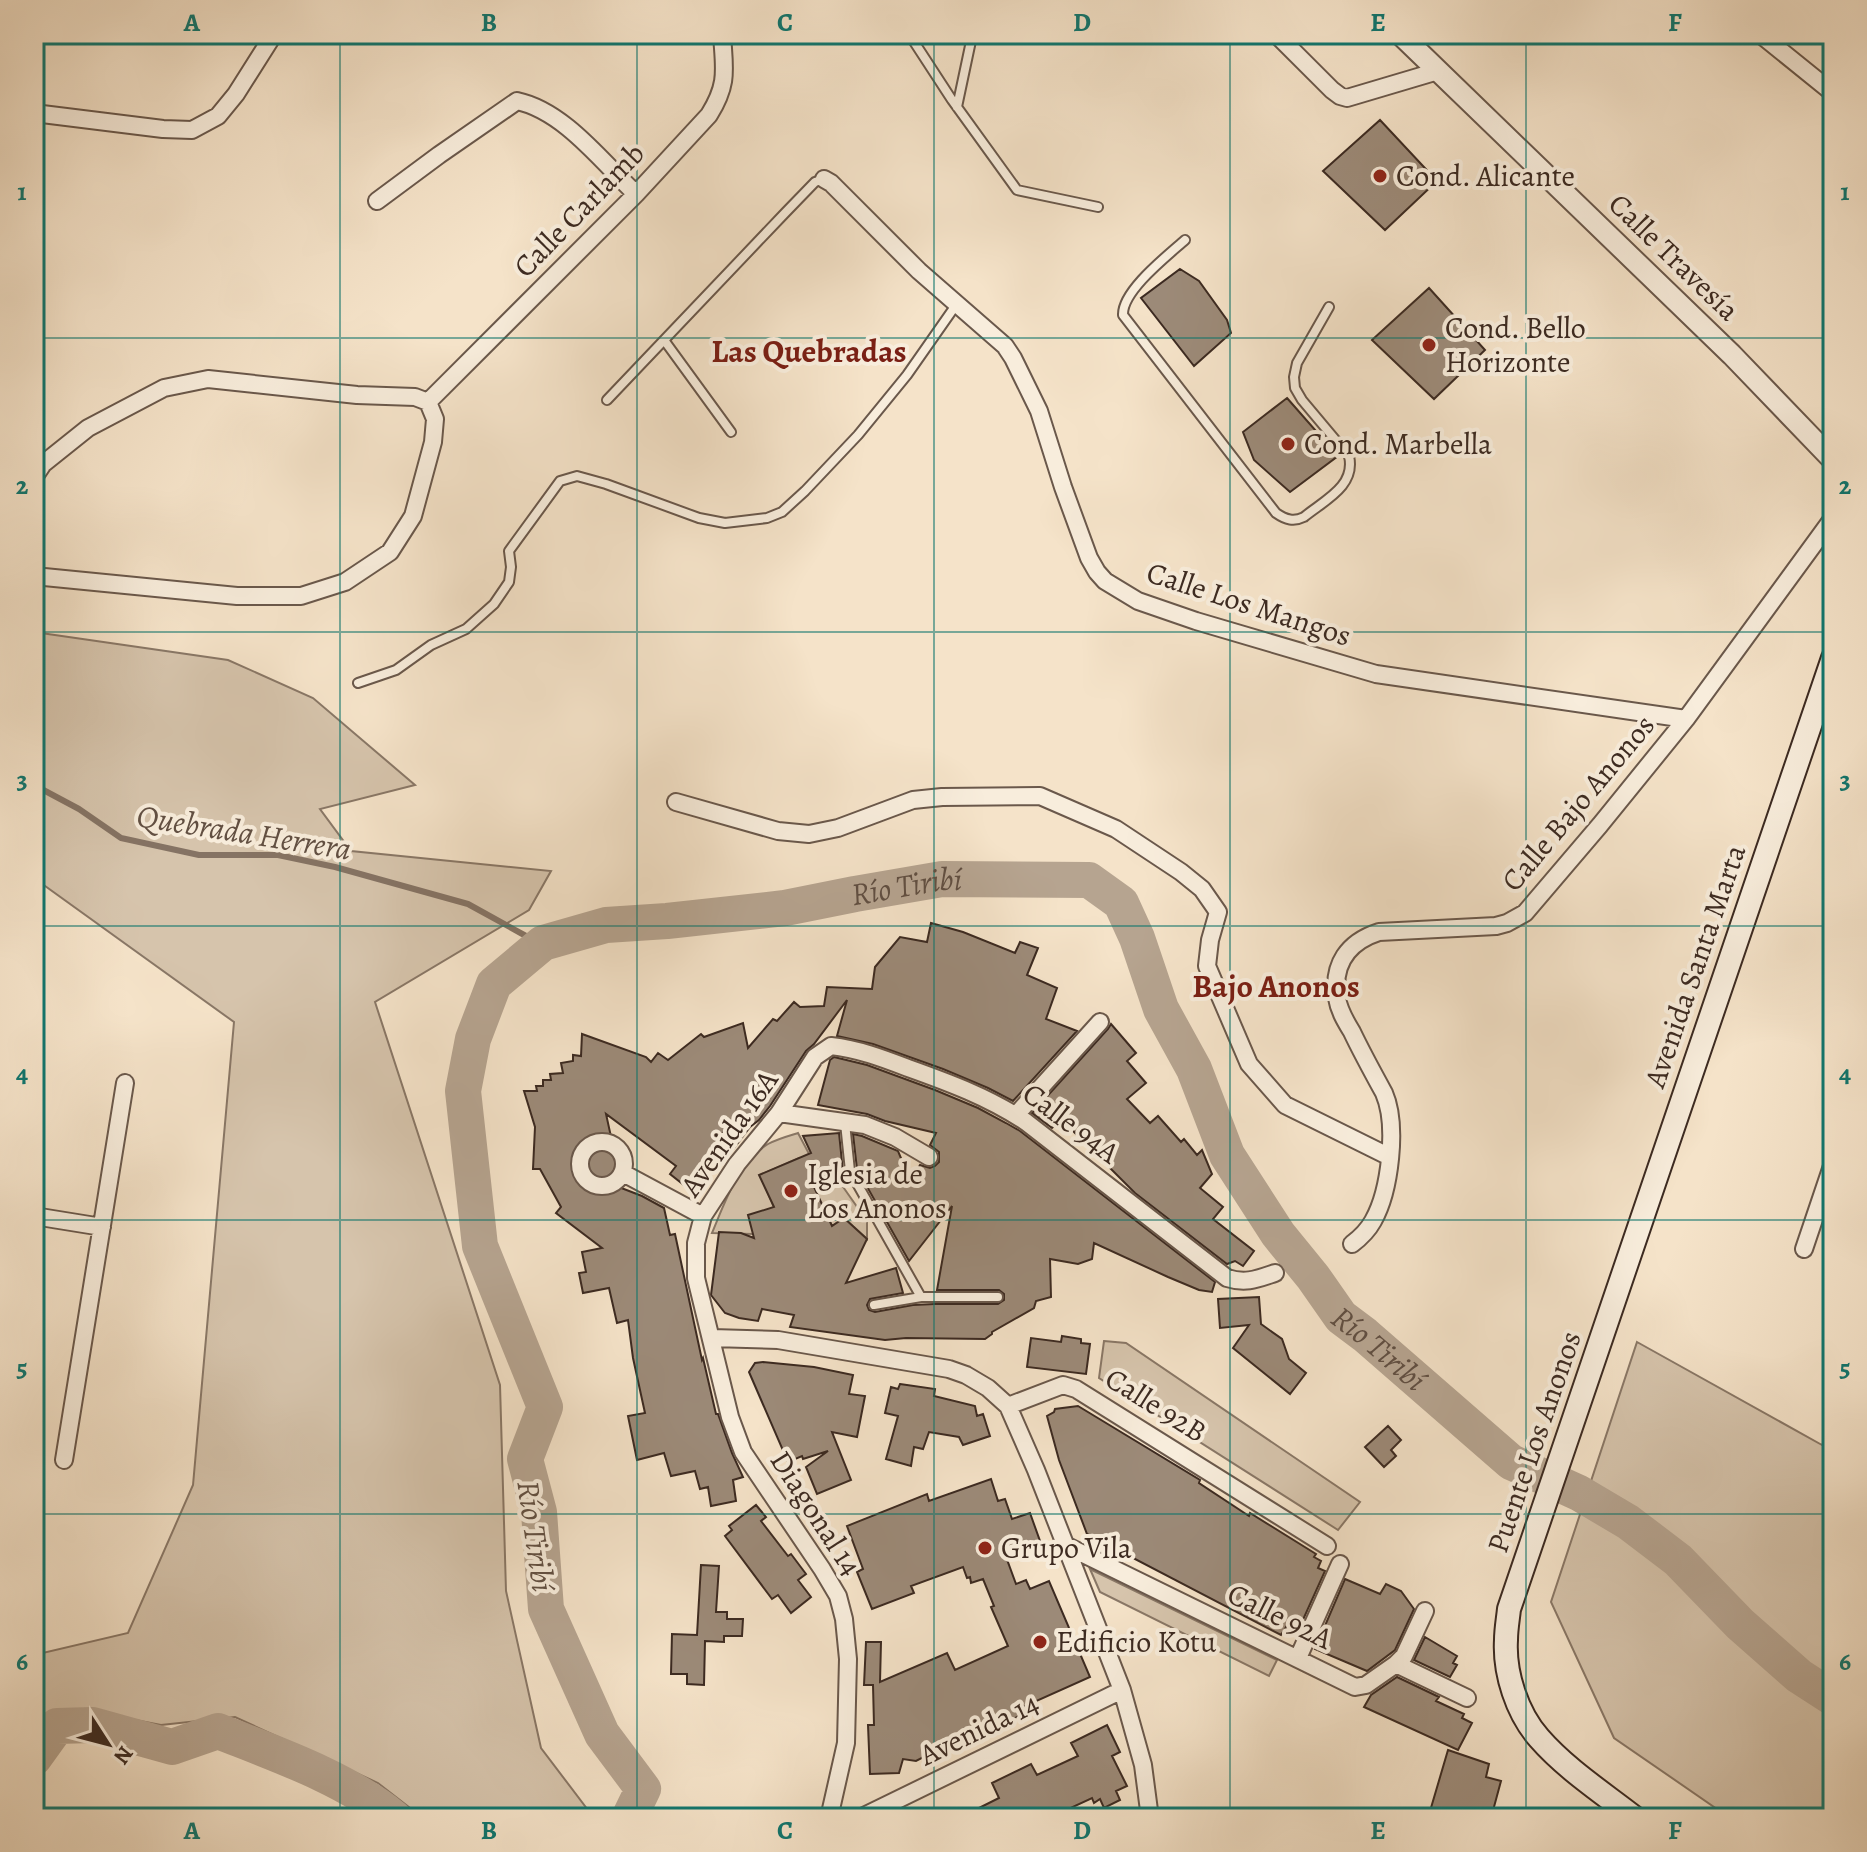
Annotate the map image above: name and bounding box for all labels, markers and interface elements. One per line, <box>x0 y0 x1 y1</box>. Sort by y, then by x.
text: A <box>183 5 201 40</box>
text: B <box>481 5 497 40</box>
text: C <box>777 5 793 40</box>
text: D <box>1073 5 1091 40</box>
text: E <box>1370 5 1386 40</box>
text: F <box>1668 5 1682 40</box>
street label: Calle Carlamb <box>505 134 653 286</box>
place label: Cond. Alicante <box>1396 156 1575 196</box>
marker: Cond. Alicante <box>1371 167 1389 185</box>
text: 1 <box>17 174 27 209</box>
text: 1 <box>1840 174 1850 209</box>
street label: Calle Travesía <box>1600 184 1748 330</box>
place label: Cond. Bello Horizonte <box>1445 308 1586 382</box>
district label: Las Quebradas <box>711 329 907 373</box>
marker: Cond. Bello Horizonte <box>1420 336 1438 354</box>
place label: Cond. Marbella <box>1304 424 1492 464</box>
marker: Cond. Marbella <box>1279 435 1297 453</box>
text: 2 <box>16 468 29 503</box>
text: 2 <box>1839 468 1852 503</box>
street label: Calle Los Mangos <box>1142 552 1356 656</box>
street label: Calle Bajo Anonos <box>1492 706 1664 900</box>
text: 3 <box>16 762 28 797</box>
text: 3 <box>1839 762 1851 797</box>
water label: Quebrada Herrera <box>134 793 355 871</box>
street label: Avenida Santa Marta <box>1634 839 1755 1094</box>
water label: Río Tiribí <box>848 857 963 916</box>
district label: Bajo Anonos <box>1192 964 1360 1008</box>
text: 4 <box>16 1056 28 1091</box>
text: 4 <box>1839 1056 1851 1091</box>
street label: Avenida 16A <box>670 1061 787 1205</box>
street label: Calle 94A <box>1014 1073 1128 1173</box>
place label: Iglesia de Los Anonos <box>807 1154 947 1228</box>
marker: Iglesia de Los Anonos <box>782 1182 800 1200</box>
water label: Río Tiribí <box>1323 1295 1437 1401</box>
street label: Puente Los Anonos <box>1477 1326 1591 1558</box>
text: 5 <box>16 1350 28 1385</box>
text: 5 <box>1839 1350 1851 1385</box>
street label: Calle 92B <box>1098 1358 1214 1452</box>
street label: Diagonal 14 <box>761 1443 871 1583</box>
water label: Río Tiribí <box>506 1478 566 1595</box>
place label: Grupo Vila <box>1001 1528 1132 1568</box>
marker: Grupo Vila <box>976 1539 994 1557</box>
street label: Calle 92A <box>1221 1573 1340 1659</box>
place label: Edificio Kotu <box>1056 1622 1217 1662</box>
marker: Edificio Kotu <box>1031 1633 1049 1651</box>
text: 6 <box>16 1644 28 1679</box>
text: 6 <box>1839 1644 1851 1679</box>
street label: Avenida 14 <box>912 1683 1045 1775</box>
north arrow <box>68 1704 148 1784</box>
text: N <box>107 1740 140 1770</box>
text: A <box>183 1813 201 1848</box>
text: B <box>481 1813 497 1848</box>
text: C <box>777 1813 793 1848</box>
text: D <box>1073 1813 1091 1848</box>
text: E <box>1370 1813 1386 1848</box>
text: F <box>1668 1813 1682 1848</box>

